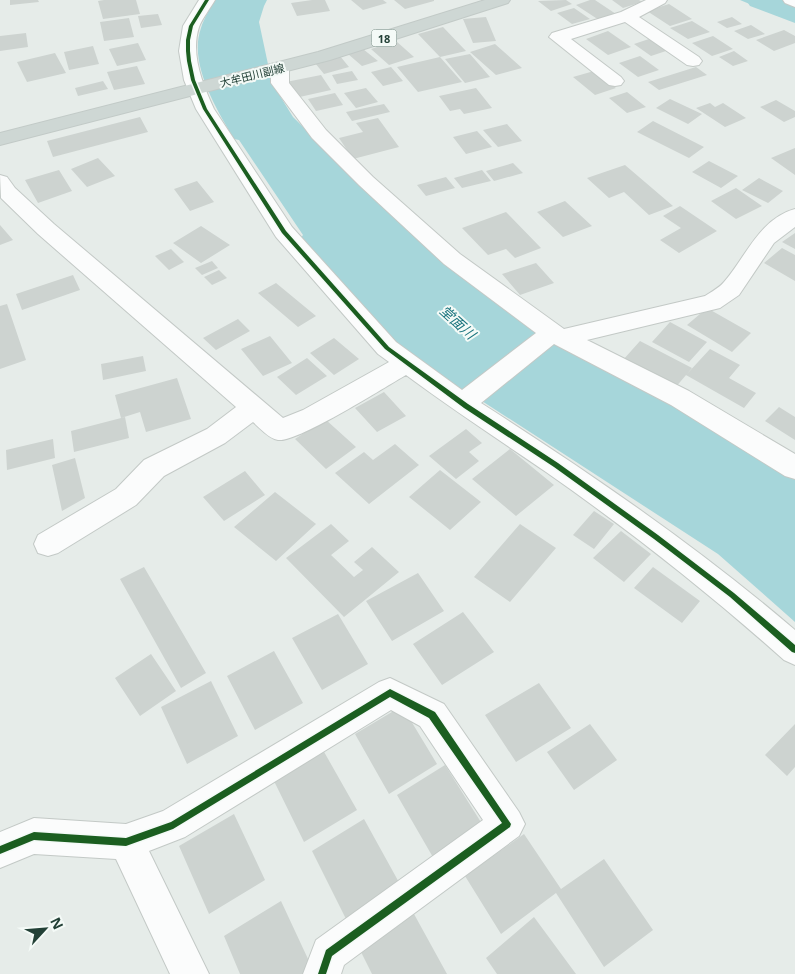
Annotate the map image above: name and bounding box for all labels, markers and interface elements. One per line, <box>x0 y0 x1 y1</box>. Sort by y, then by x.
road number: 18 <box>372 29 396 46</box>
street label: 大牟田川副線 <box>218 60 286 90</box>
water label: 堂面川 <box>436 301 481 344</box>
north arrow <box>20 904 70 954</box>
text: N <box>46 914 68 932</box>

